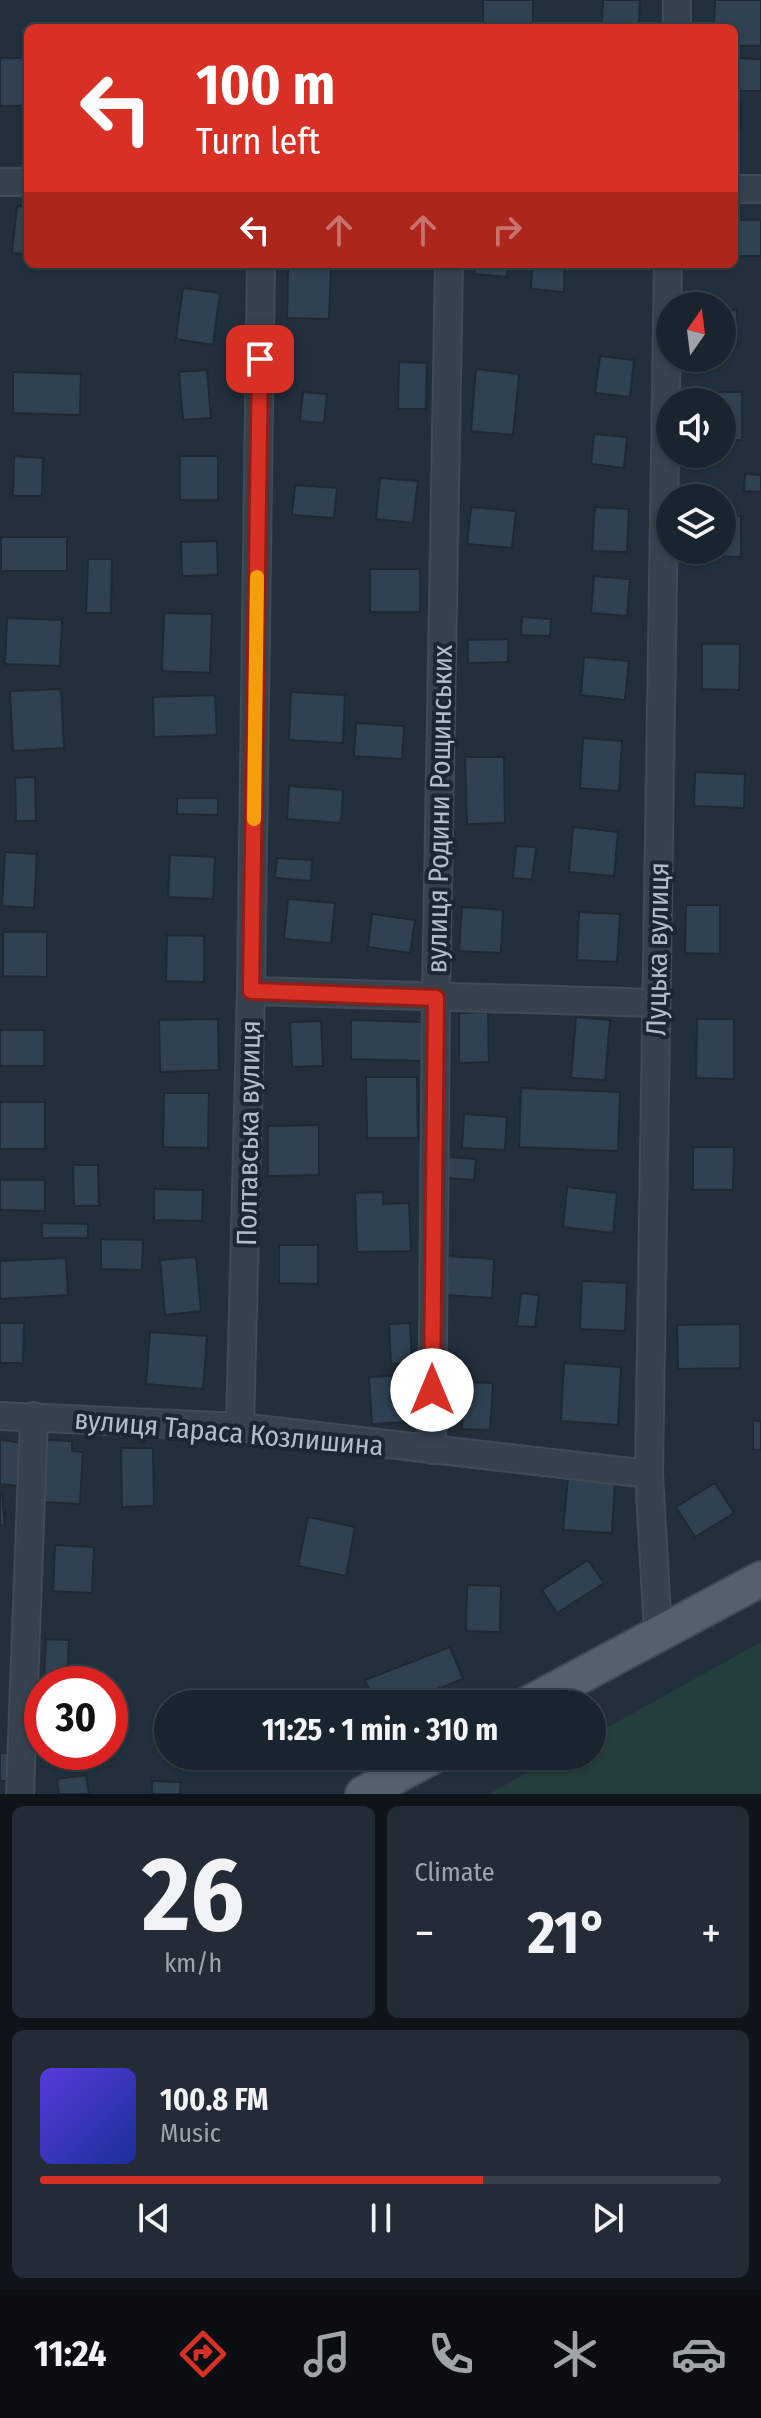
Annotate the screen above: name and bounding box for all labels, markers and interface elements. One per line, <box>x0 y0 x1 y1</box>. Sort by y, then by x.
text: 100 m <box>196 52 335 119</box>
icon: left <box>64 56 168 160</box>
text: Turn left <box>196 120 320 164</box>
icon: left <box>233 208 277 252</box>
icon: ahead <box>317 208 361 252</box>
icon: ahead <box>401 208 445 252</box>
icon: right <box>485 208 529 252</box>
north arrow <box>656 292 736 372</box>
map controls <box>656 292 736 564</box>
pin <box>226 325 294 393</box>
icon: arrive <box>238 337 282 381</box>
button: sound <box>656 388 736 468</box>
button: layers <box>656 484 736 564</box>
street label: вулиця Родини Рощинських <box>420 644 459 974</box>
street label: Луцька вулиця <box>639 862 676 1036</box>
street label: Полтавська вулиця <box>230 1020 267 1246</box>
position arrow <box>390 1348 474 1432</box>
street label: вулиця Тараса Козлишина <box>73 1403 385 1462</box>
speed limit sign: 30 <box>24 1666 128 1770</box>
text: 11:25 · 1 min · 310 m <box>262 1712 498 1748</box>
text: 26 <box>142 1833 245 1958</box>
text: Climate <box>415 1857 495 1888</box>
text: 21° <box>528 1897 608 1969</box>
text: − <box>415 1907 434 1960</box>
text: + <box>701 1907 721 1960</box>
text: km/h <box>164 1948 222 1979</box>
text: 100.8 FM <box>160 2082 268 2118</box>
text: Music <box>160 2118 221 2149</box>
icon: previous <box>132 2196 176 2240</box>
icon: pause <box>359 2196 403 2240</box>
icon: next <box>586 2196 630 2240</box>
icon: directions <box>175 2326 231 2382</box>
icon: music <box>299 2326 355 2382</box>
icon: phone <box>423 2326 479 2382</box>
icon: climate <box>547 2326 603 2382</box>
icon: car <box>671 2326 727 2382</box>
text: 11:24 <box>34 2332 107 2376</box>

